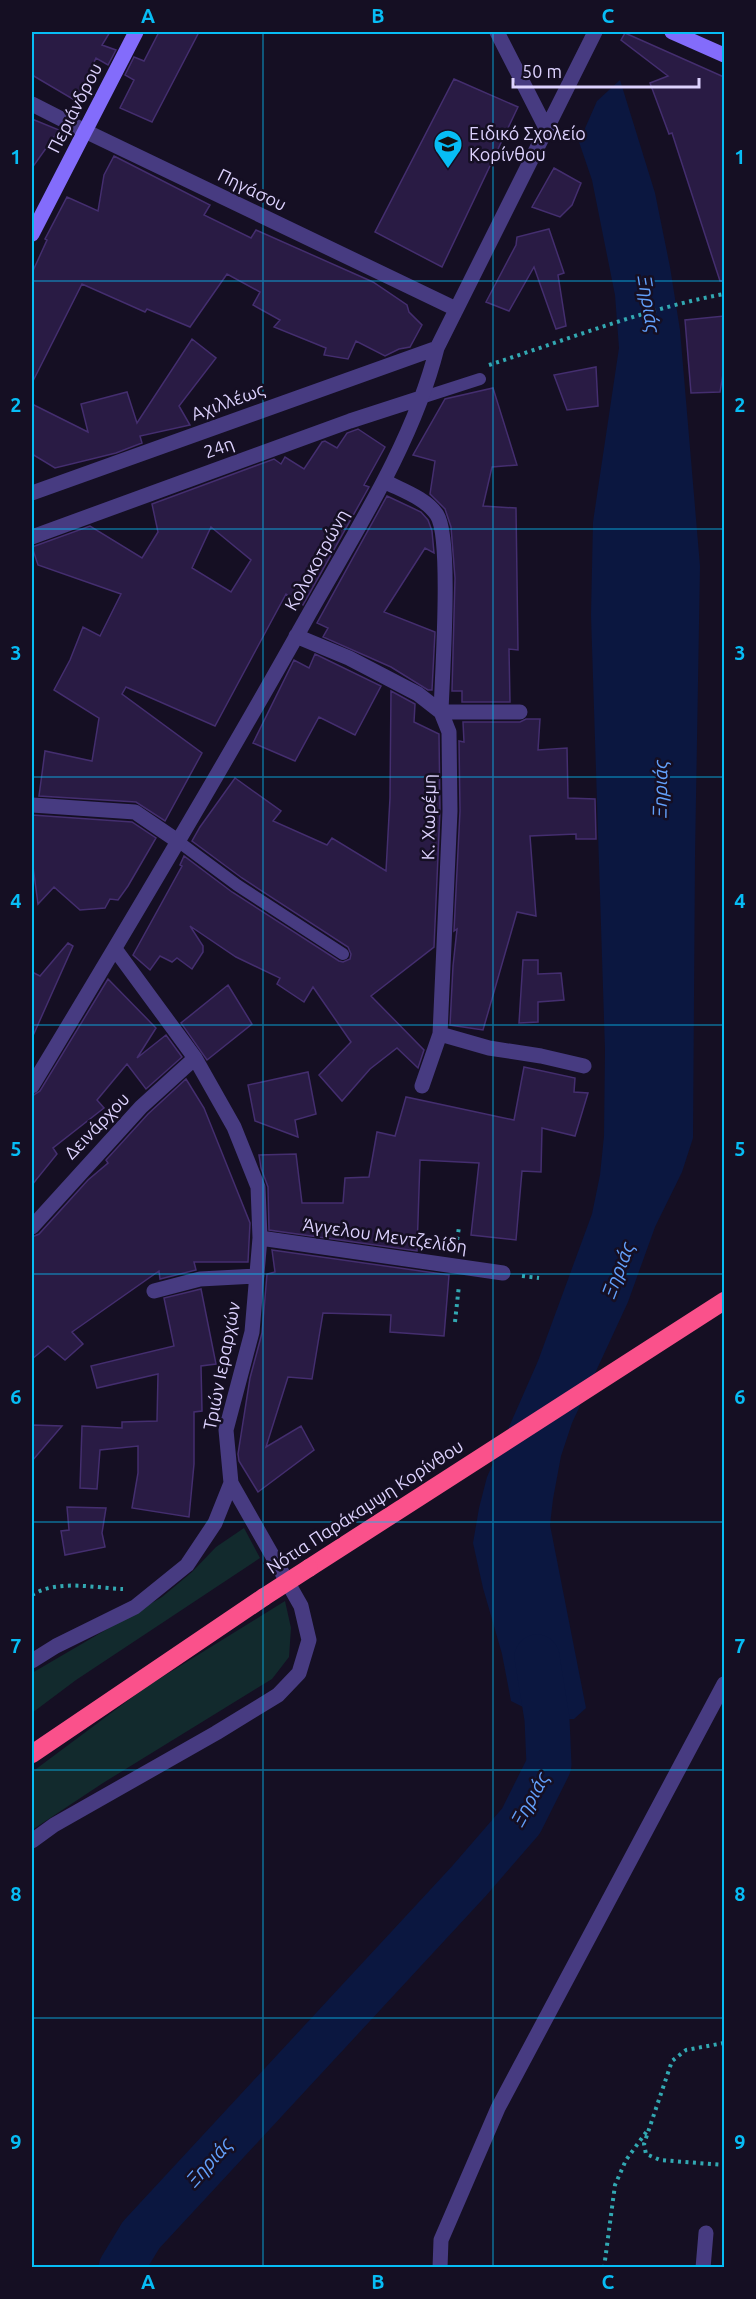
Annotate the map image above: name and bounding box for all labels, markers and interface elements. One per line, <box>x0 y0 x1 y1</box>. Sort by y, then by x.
text: A <box>141 4 155 27</box>
text: B <box>371 4 385 27</box>
text: C <box>602 4 615 27</box>
scale bar <box>513 51 699 89</box>
street label: Περιάνδρου <box>43 59 105 156</box>
text: 50 m <box>522 61 562 81</box>
place label: Ειδικό Σχολείο Κορίνθου <box>469 123 586 164</box>
school or university icon: Ειδικό Σχολείο Κορίνθου <box>432 128 464 170</box>
text: 1 <box>10 145 22 168</box>
text: 1 <box>734 145 746 168</box>
street label: Πηγάσου <box>215 164 290 214</box>
water label: Ξηριάς <box>634 273 666 335</box>
street label: Αχιλλέως <box>188 379 267 425</box>
text: 2 <box>10 393 22 416</box>
text: 2 <box>734 393 746 416</box>
street label: 24η <box>201 432 236 462</box>
street label: Κολοκοτρώνη <box>280 505 352 614</box>
text: 3 <box>10 641 22 664</box>
text: 3 <box>734 641 746 664</box>
water label: Ξηριάς <box>647 759 672 819</box>
street label: Κ. Χωρέμη <box>417 774 439 860</box>
text: 4 <box>10 889 22 912</box>
text: 4 <box>734 889 746 912</box>
street label: Δεινάρχου <box>60 1088 133 1163</box>
text: 5 <box>10 1137 22 1160</box>
text: 5 <box>734 1137 746 1160</box>
street label: Άγγελου Μεντζελίδη <box>302 1214 468 1257</box>
water label: Ξηριάς <box>596 1238 639 1302</box>
street label: Τριών Ιεραρχών <box>199 1300 243 1432</box>
text: 6 <box>10 1385 22 1408</box>
text: 6 <box>734 1385 746 1408</box>
street label: Νότια Παράκαμψη Κορίνθου <box>262 1435 466 1577</box>
text: 7 <box>10 1634 22 1657</box>
text: 7 <box>734 1634 746 1657</box>
water label: Ξηριάς <box>505 1767 554 1830</box>
text: 8 <box>10 1882 22 1905</box>
text: 8 <box>734 1882 746 1905</box>
text: 9 <box>10 2130 22 2153</box>
text: 9 <box>734 2130 746 2153</box>
water label: Ξηριάς <box>180 2132 237 2191</box>
text: A <box>141 2270 155 2293</box>
text: B <box>371 2270 385 2293</box>
text: C <box>602 2270 615 2293</box>

